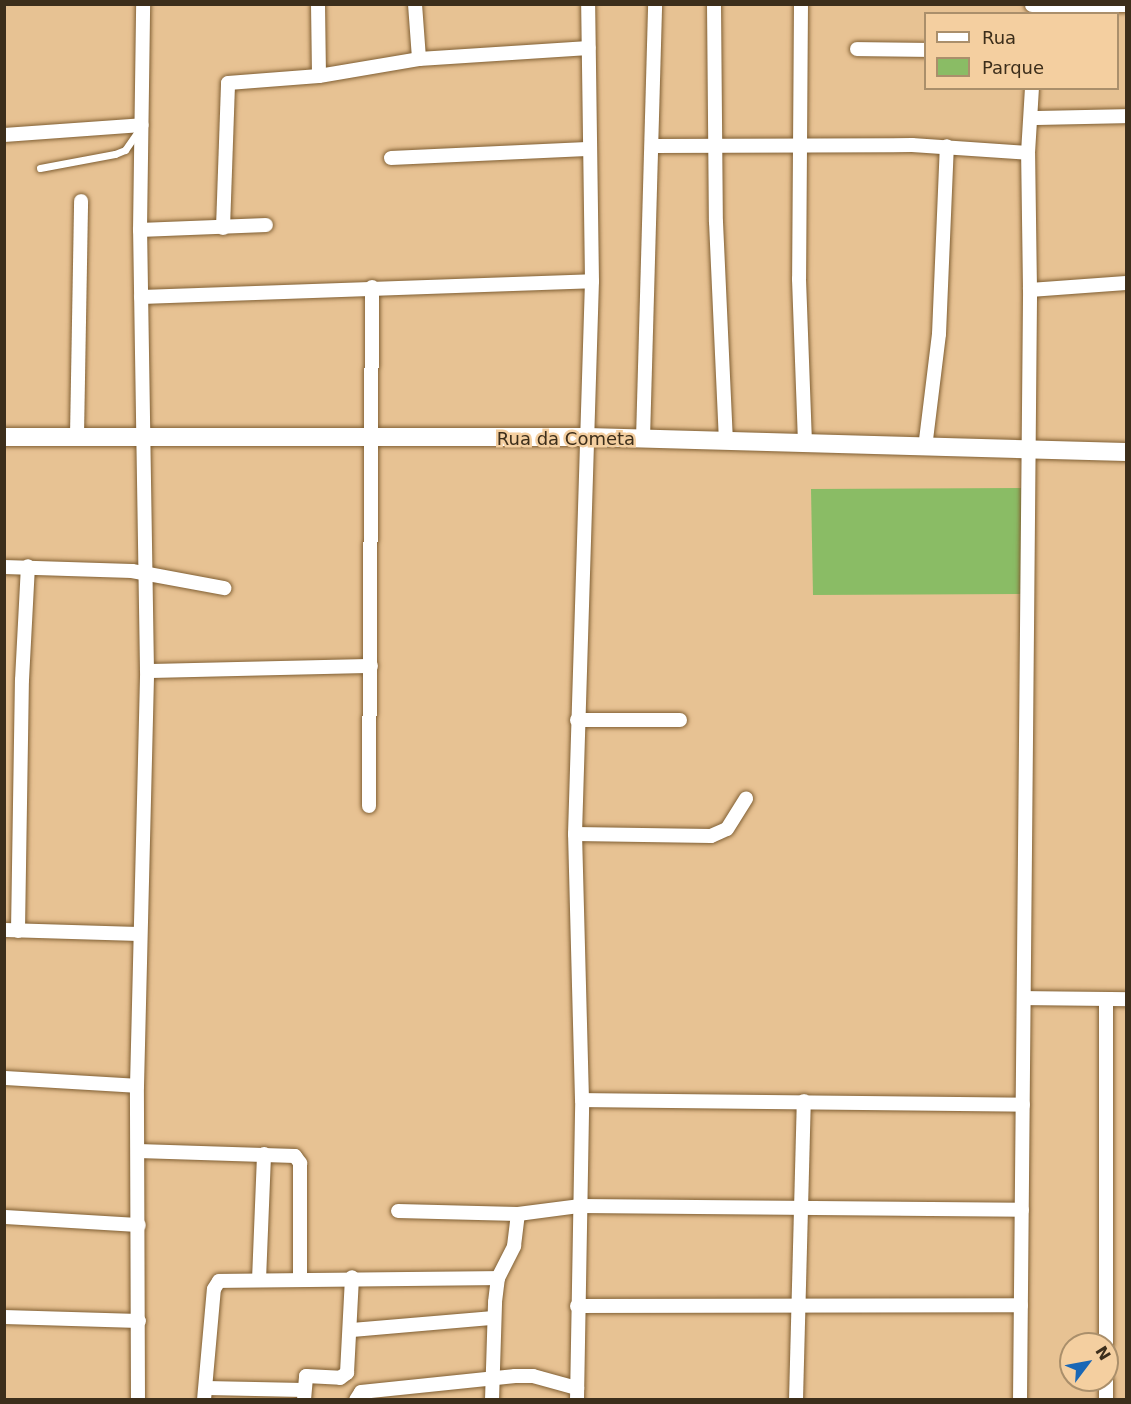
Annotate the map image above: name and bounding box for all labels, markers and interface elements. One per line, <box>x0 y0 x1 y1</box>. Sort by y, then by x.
legend <box>924 12 1119 90</box>
text: Rua <box>982 27 1016 48</box>
text: Parque <box>982 57 1044 78</box>
street label: Rua da Cometa <box>497 428 635 450</box>
north arrow <box>1059 1332 1119 1392</box>
text: N <box>1091 1343 1115 1364</box>

